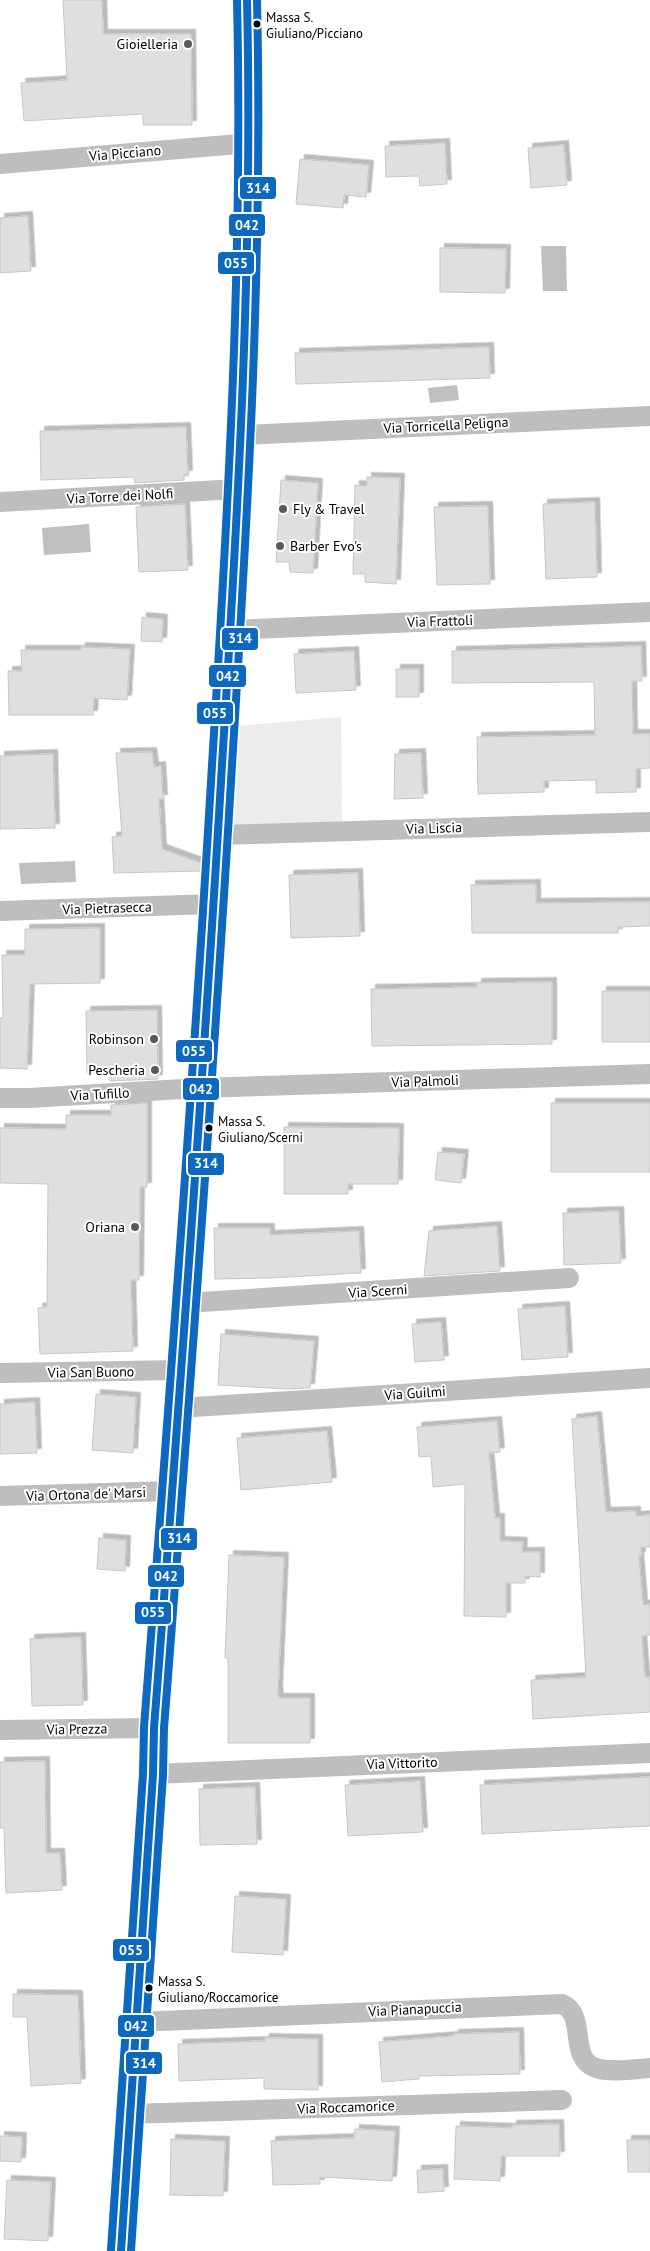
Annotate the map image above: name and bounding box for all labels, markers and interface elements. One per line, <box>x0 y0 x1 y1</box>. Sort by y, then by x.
place label: Massa S. Giuliano/Picciano <box>266 9 363 42</box>
marker: Massa S. Giuliano/Picciano <box>252 19 262 29</box>
place label: Gioielleria <box>117 35 178 53</box>
marker: Gioielleria <box>182 38 194 50</box>
street label: Via Picciano <box>87 141 162 165</box>
line badge: 314 <box>239 176 277 200</box>
text: 314 <box>246 179 270 197</box>
line badge: 042 <box>228 213 266 237</box>
text: 042 <box>235 216 259 234</box>
line badge: 055 <box>217 251 255 275</box>
text: 055 <box>224 254 248 272</box>
street label: Via Torricella Peligna <box>382 413 509 437</box>
street label: Via Torre dei Nolfi <box>65 484 174 508</box>
place label: Fly & Travel <box>293 500 365 518</box>
marker: Fly & Travel <box>277 503 289 515</box>
place label: Barber Evo's <box>290 537 362 555</box>
marker: Barber Evo's <box>274 540 286 552</box>
street label: Via Frattoli <box>406 611 473 631</box>
line badge: 314 <box>221 627 259 651</box>
text: 314 <box>228 629 252 647</box>
line badge: 042 <box>208 664 247 688</box>
text: 042 <box>216 667 240 685</box>
line badge: 055 <box>196 701 234 725</box>
text: 055 <box>203 704 227 722</box>
street label: Via Liscia <box>405 818 462 838</box>
street label: Via Pietrasecca <box>61 897 152 919</box>
place label: Robinson <box>89 1030 144 1048</box>
marker: Robinson <box>148 1033 160 1045</box>
line badge: 055 <box>175 1039 213 1063</box>
text: 055 <box>182 1042 206 1060</box>
place label: Pescheria <box>88 1061 145 1079</box>
marker: Pescheria <box>149 1064 161 1076</box>
street label: Via Palmoli <box>390 1071 459 1091</box>
line badge: 042 <box>182 1077 220 1101</box>
text: 042 <box>189 1080 213 1098</box>
street label: Via Tufillo <box>69 1083 130 1105</box>
place label: Massa S. Giuliano/Scerni <box>218 1113 303 1146</box>
marker: Massa S. Giuliano/Scerni <box>204 1123 214 1133</box>
line badge: 314 <box>187 1152 225 1176</box>
text: 314 <box>194 1154 218 1172</box>
place label: Oriana <box>85 1218 125 1236</box>
marker: Oriana <box>129 1221 141 1233</box>
street label: Via Scerni <box>347 1280 408 1302</box>
street label: Via San Buono <box>47 1362 134 1382</box>
street label: Via Guilmi <box>383 1382 446 1404</box>
street label: Via Ortona de' Marsi <box>25 1483 146 1505</box>
line badge: 314 <box>160 1527 198 1551</box>
text: 314 <box>167 1529 191 1547</box>
line badge: 042 <box>147 1564 185 1588</box>
text: 042 <box>154 1567 178 1585</box>
line badge: 055 <box>134 1601 172 1625</box>
text: 055 <box>141 1603 165 1621</box>
street label: Via Prezza <box>45 1719 108 1739</box>
street label: Via Vittorito <box>365 1753 438 1773</box>
line badge: 055 <box>112 1938 150 1962</box>
text: 055 <box>119 1941 143 1959</box>
place label: Massa S. Giuliano/Roccamorice <box>158 1973 278 2006</box>
marker: Massa S. Giuliano/Roccamorice <box>144 1983 154 1993</box>
street label: Via Pianapuccia <box>367 1998 462 2020</box>
line badge: 042 <box>117 2014 155 2038</box>
text: 042 <box>124 2017 148 2035</box>
line badge: 314 <box>125 2051 163 2075</box>
text: 314 <box>132 2054 156 2072</box>
street label: Via Roccamorice <box>296 2096 395 2118</box>

